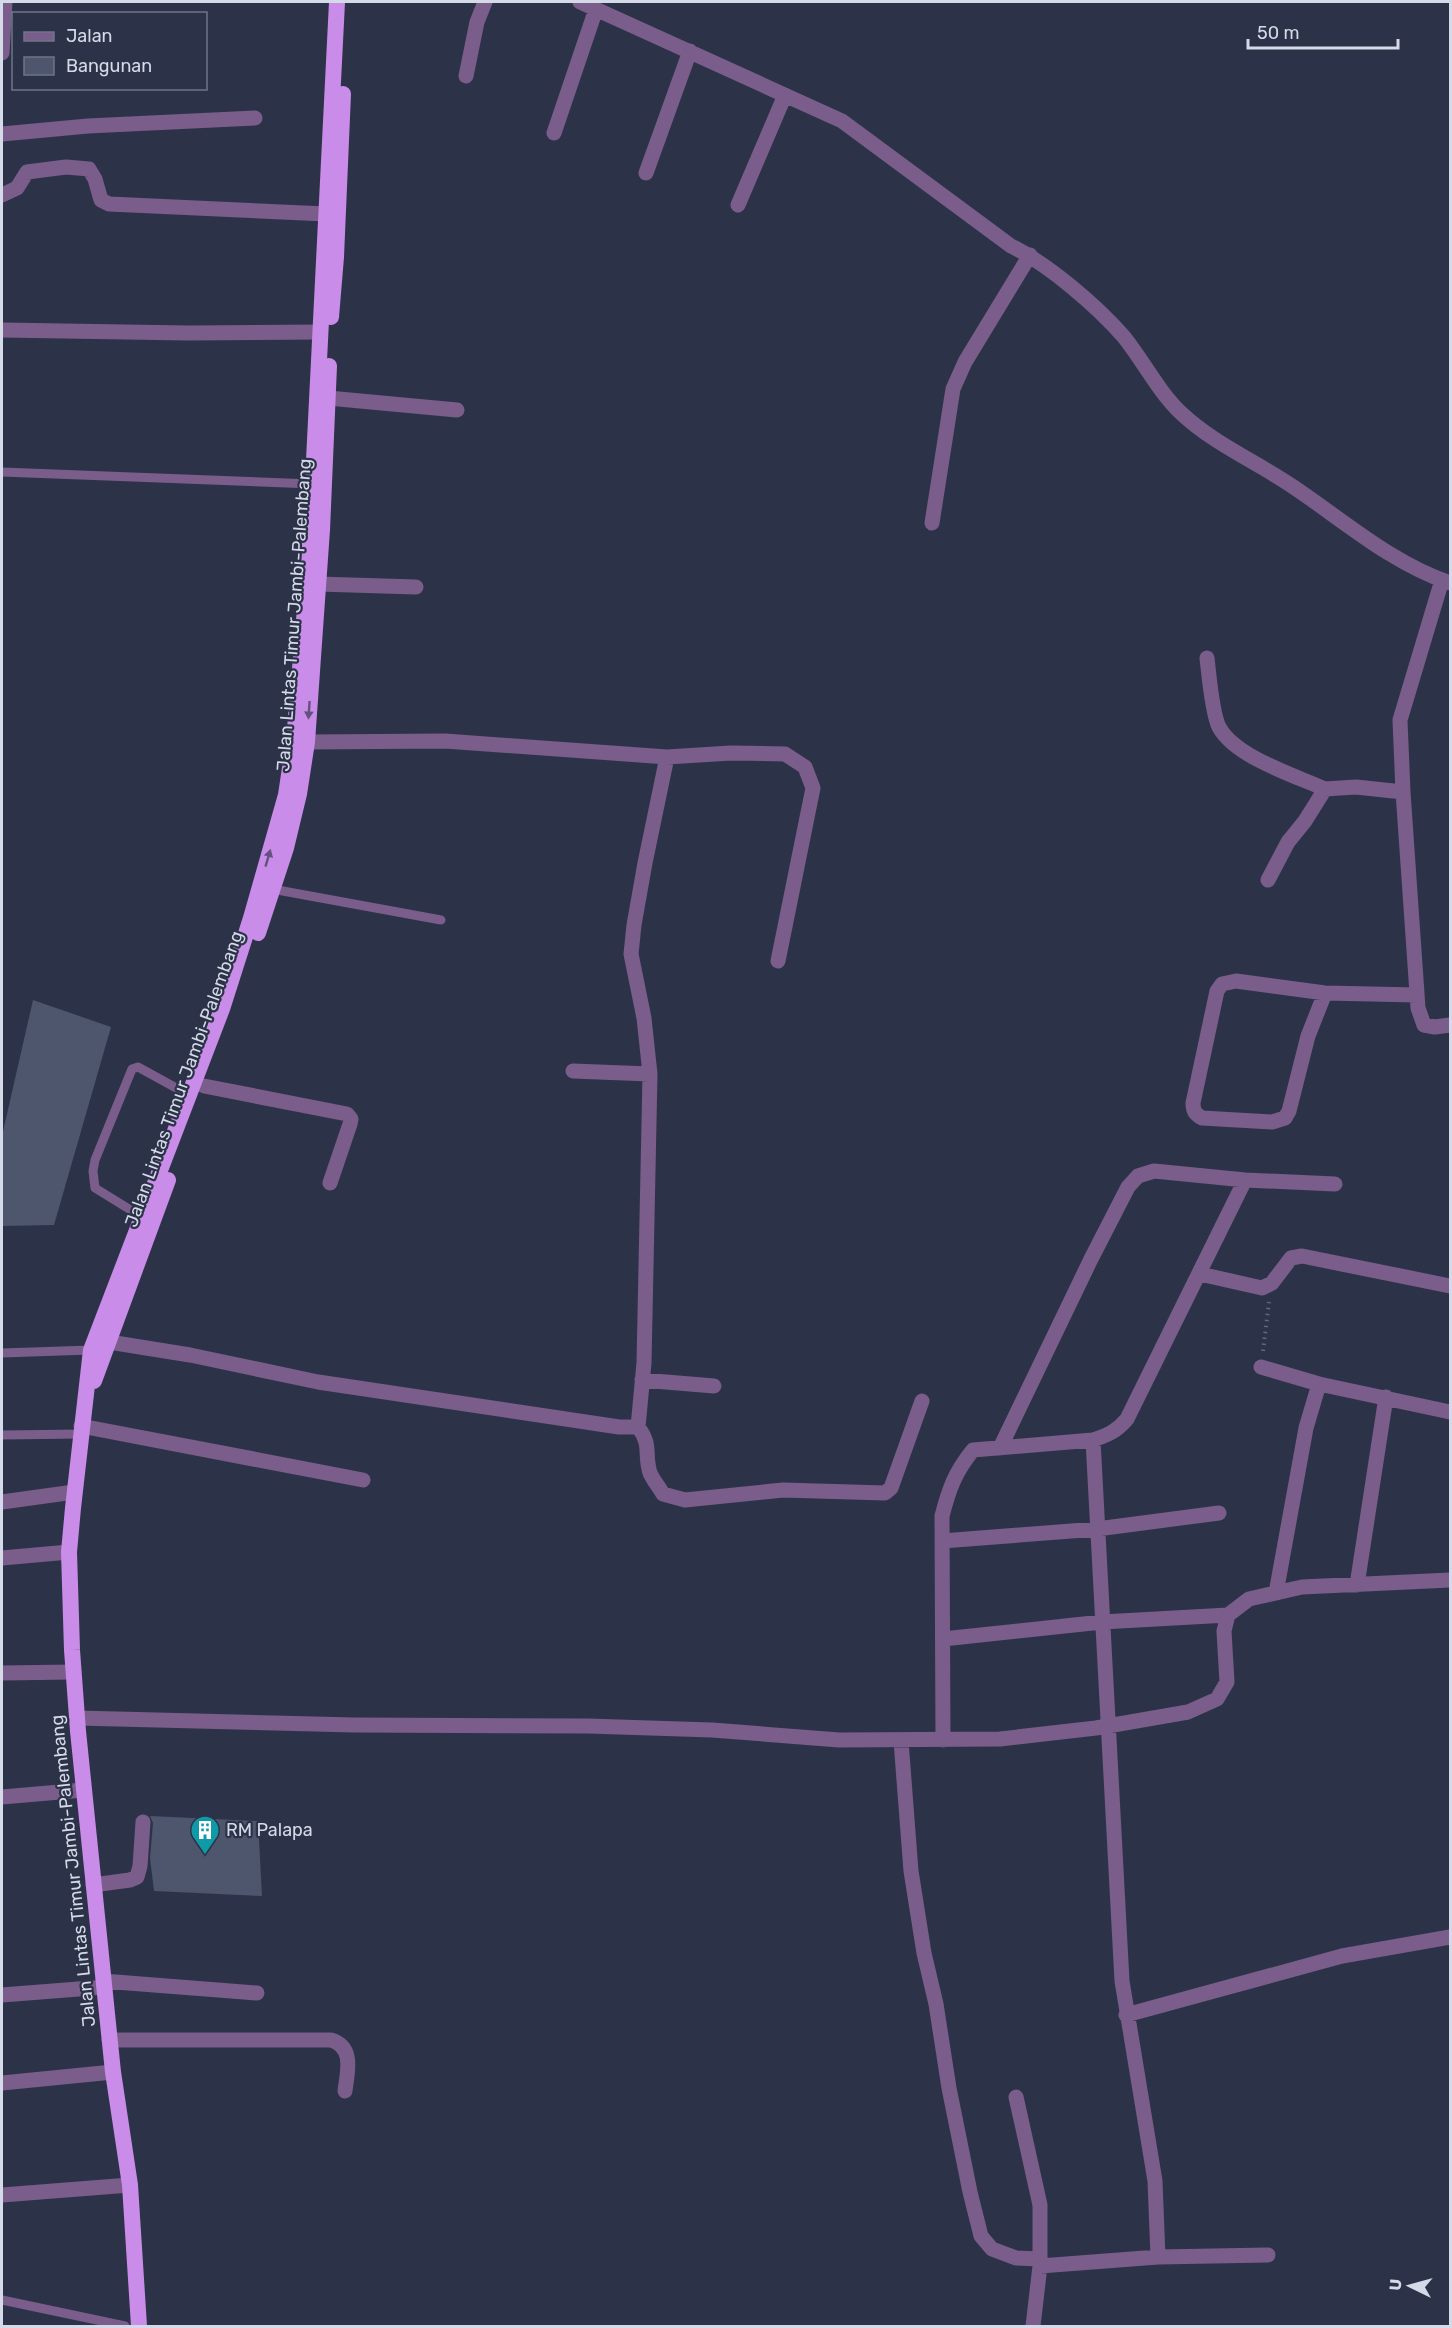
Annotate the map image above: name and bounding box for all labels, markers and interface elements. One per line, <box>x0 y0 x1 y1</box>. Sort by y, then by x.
legend <box>12 12 207 90</box>
scale bar <box>1248 12 1398 50</box>
text: 50 m <box>1257 22 1300 44</box>
text: Jalan <box>66 25 113 47</box>
text: Bangunan <box>66 55 152 77</box>
street label: Jalan Lintas Timur Jambi-Palembang <box>272 458 316 772</box>
one-way arrow <box>305 700 314 719</box>
one-way arrow <box>264 849 273 867</box>
street label: Jalan Lintas Timur Jambi-Palembang <box>120 928 248 1230</box>
street label: Jalan Lintas Timur Jambi-Palembang <box>46 1714 100 2028</box>
building icon: RM Palapa <box>189 1814 221 1856</box>
place label: RM Palapa <box>226 1819 313 1841</box>
north arrow <box>1380 2256 1440 2316</box>
text: U <box>1386 2278 1406 2291</box>

